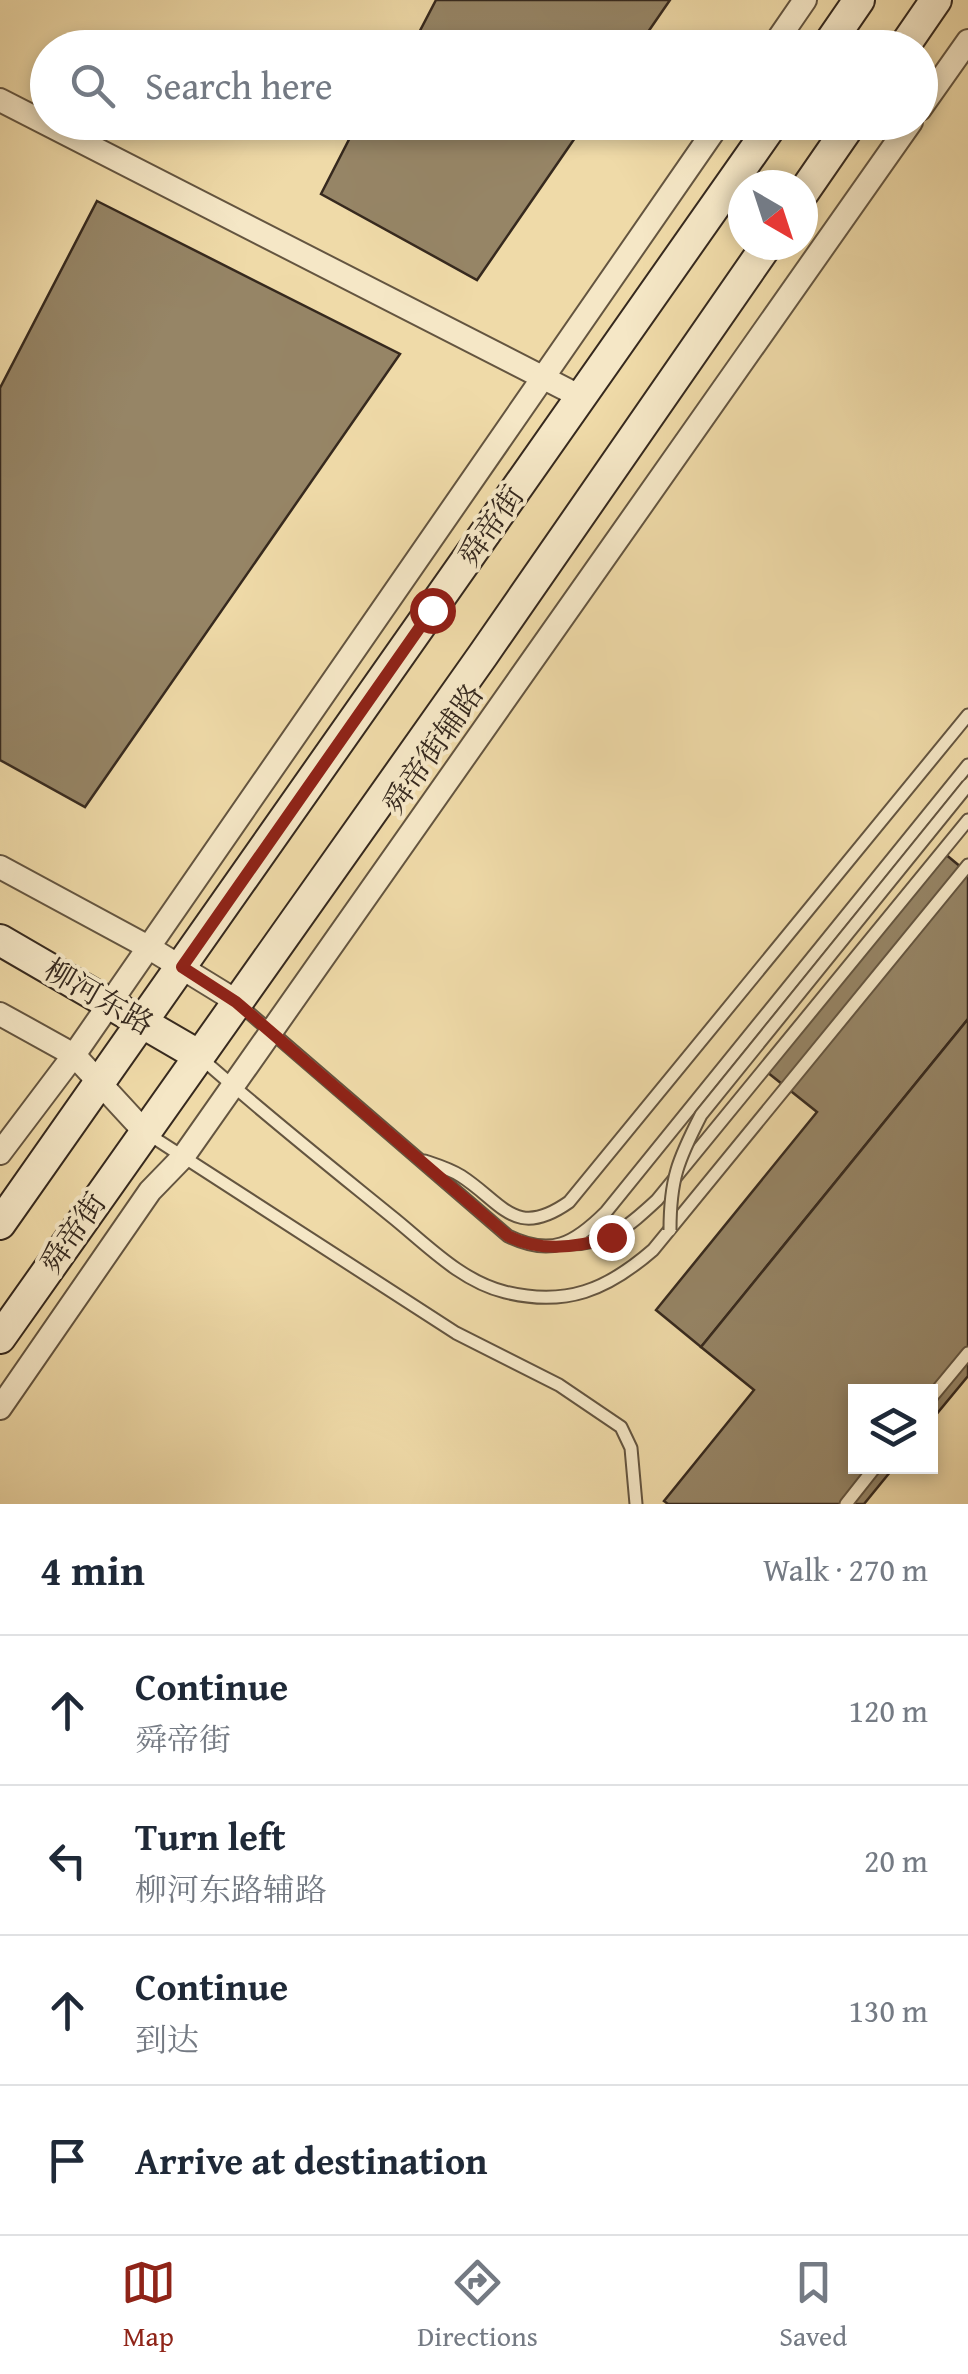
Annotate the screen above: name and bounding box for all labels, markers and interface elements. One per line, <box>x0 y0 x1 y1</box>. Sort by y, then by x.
search box <box>30 30 938 140</box>
text: Search here <box>145 57 333 113</box>
icon: search <box>65 58 120 113</box>
north arrow <box>728 170 818 260</box>
street label: 舜帝街 <box>446 476 534 575</box>
route start <box>410 588 456 634</box>
street label: 舜帝街辅路 <box>371 674 493 822</box>
street label: 柳河东路 <box>37 947 162 1045</box>
street label: 舜帝街 <box>28 1183 116 1282</box>
route end <box>589 1215 635 1261</box>
map controls <box>848 1384 938 1474</box>
button: layers <box>848 1384 938 1474</box>
text: 4 min <box>40 1539 145 1600</box>
text: Walk · 270 m <box>763 1546 928 1593</box>
text: Continue <box>135 1658 288 1714</box>
icon: ahead <box>40 1683 95 1738</box>
text: 120 m <box>849 1687 928 1734</box>
text: 舜帝街 <box>135 1716 231 1763</box>
text: Turn left <box>135 1808 286 1864</box>
icon: left <box>40 1833 95 1888</box>
text: 20 m <box>864 1837 928 1884</box>
text: 柳河东路辅路 <box>135 1866 327 1913</box>
text: Continue <box>135 1958 288 2014</box>
icon: ahead <box>40 1983 95 2038</box>
text: 130 m <box>849 1987 928 2034</box>
text: 到达 <box>135 2016 199 2063</box>
text: Arrive at destination <box>135 2132 488 2188</box>
icon: arrive <box>40 2133 95 2188</box>
tab: Map <box>121 2255 176 2356</box>
tab: Directions <box>417 2255 538 2356</box>
tab: Saved <box>779 2255 847 2356</box>

